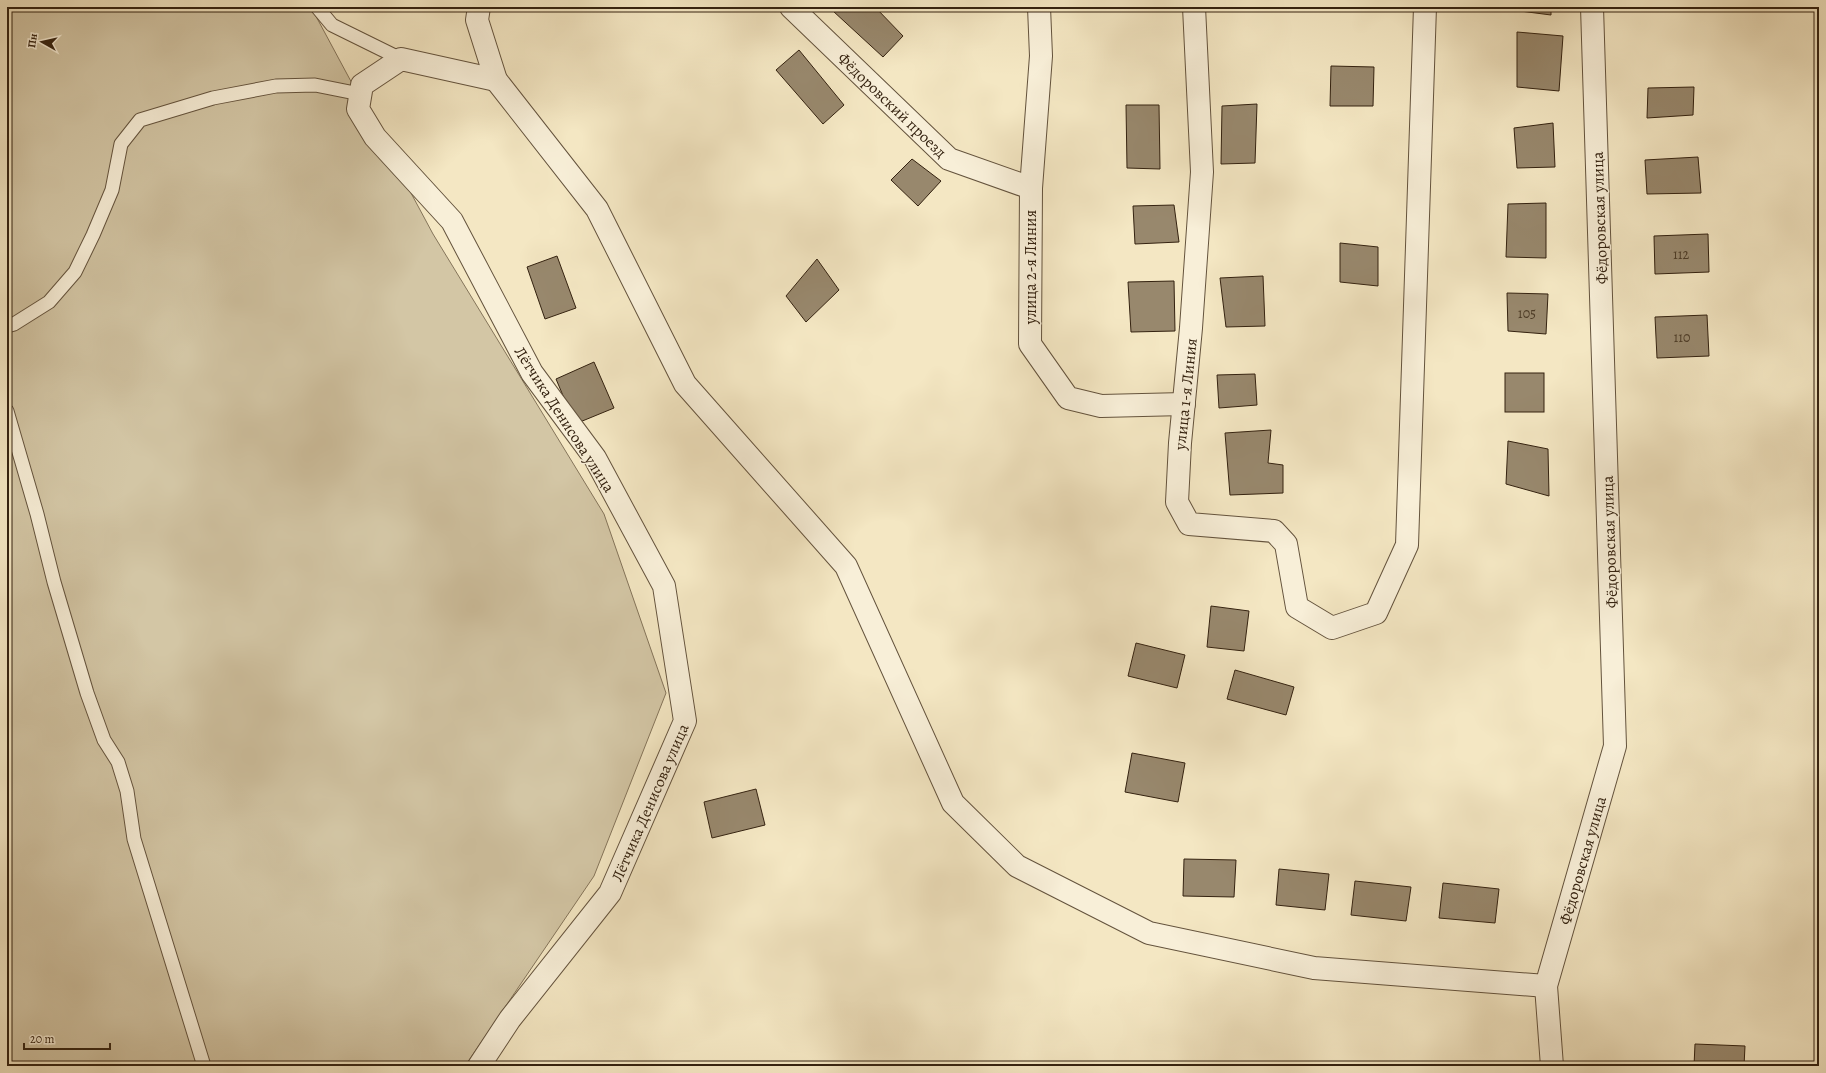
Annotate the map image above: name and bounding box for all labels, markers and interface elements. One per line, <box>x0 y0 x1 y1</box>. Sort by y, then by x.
north arrow <box>22 22 62 62</box>
text: Пн <box>24 32 41 49</box>
street label: Фёдоровский проезд <box>833 48 951 163</box>
street label: Фёдоровская улица <box>1587 151 1613 285</box>
street label: улица 2-я Линия <box>1020 210 1042 325</box>
house number: 112 <box>1673 245 1689 264</box>
house number: 105 <box>1518 304 1536 323</box>
house number: 110 <box>1673 328 1691 347</box>
street label: улица 1-я Линия <box>1169 337 1203 452</box>
street label: Лётчика Денисова улица <box>509 342 620 497</box>
street label: Фёдоровская улица <box>1597 475 1623 609</box>
street label: Лётчика Денисова улица <box>606 720 695 885</box>
street label: Фёдоровская улица <box>1554 793 1612 927</box>
scale bar <box>24 1025 110 1051</box>
text: 20 m <box>30 1031 54 1047</box>

